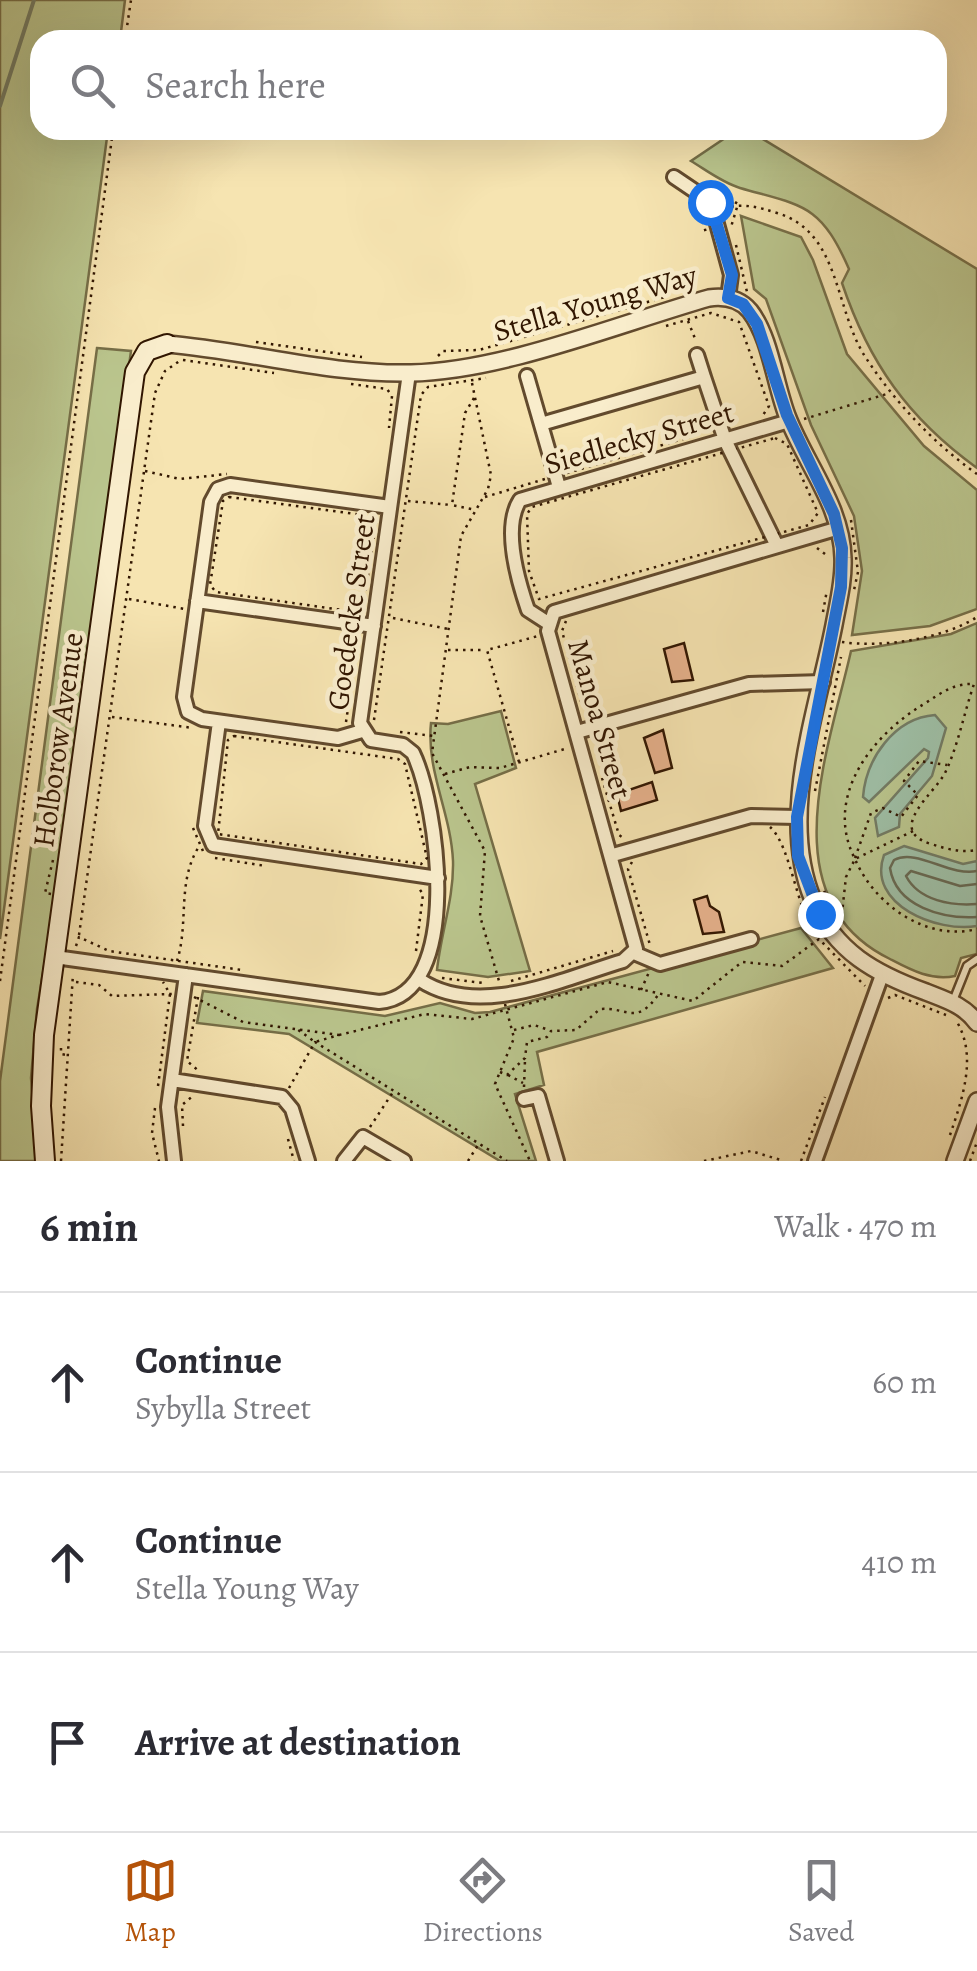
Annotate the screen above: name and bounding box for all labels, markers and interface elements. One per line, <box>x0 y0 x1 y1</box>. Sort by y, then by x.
search box <box>30 30 947 140</box>
icon: search <box>65 58 120 113</box>
text: Search here <box>145 59 326 111</box>
route start <box>688 180 734 226</box>
street label: Stella Young Way <box>489 255 702 351</box>
street label: Siedlecky Street <box>540 392 738 484</box>
street label: Goedecke Street <box>317 511 385 713</box>
street label: Holborow Avenue <box>23 630 93 850</box>
street label: Manoa Street <box>558 635 642 804</box>
route end <box>798 892 844 938</box>
text: 6 min <box>40 1198 138 1255</box>
text: Walk · 470 m <box>774 1204 937 1248</box>
text: Continue <box>135 1334 282 1386</box>
icon: ahead <box>40 1355 95 1410</box>
text: 60 m <box>872 1360 937 1404</box>
text: Sybylla Street <box>135 1386 311 1430</box>
text: Continue <box>135 1514 282 1566</box>
icon: ahead <box>40 1535 95 1590</box>
text: 410 m <box>862 1540 937 1584</box>
text: Stella Young Way <box>135 1566 359 1610</box>
icon: arrive <box>40 1715 95 1770</box>
text: Arrive at destination <box>135 1716 461 1768</box>
tab: Map <box>123 1853 178 1951</box>
tab: Directions <box>423 1853 543 1951</box>
tab: Saved <box>788 1853 854 1951</box>

